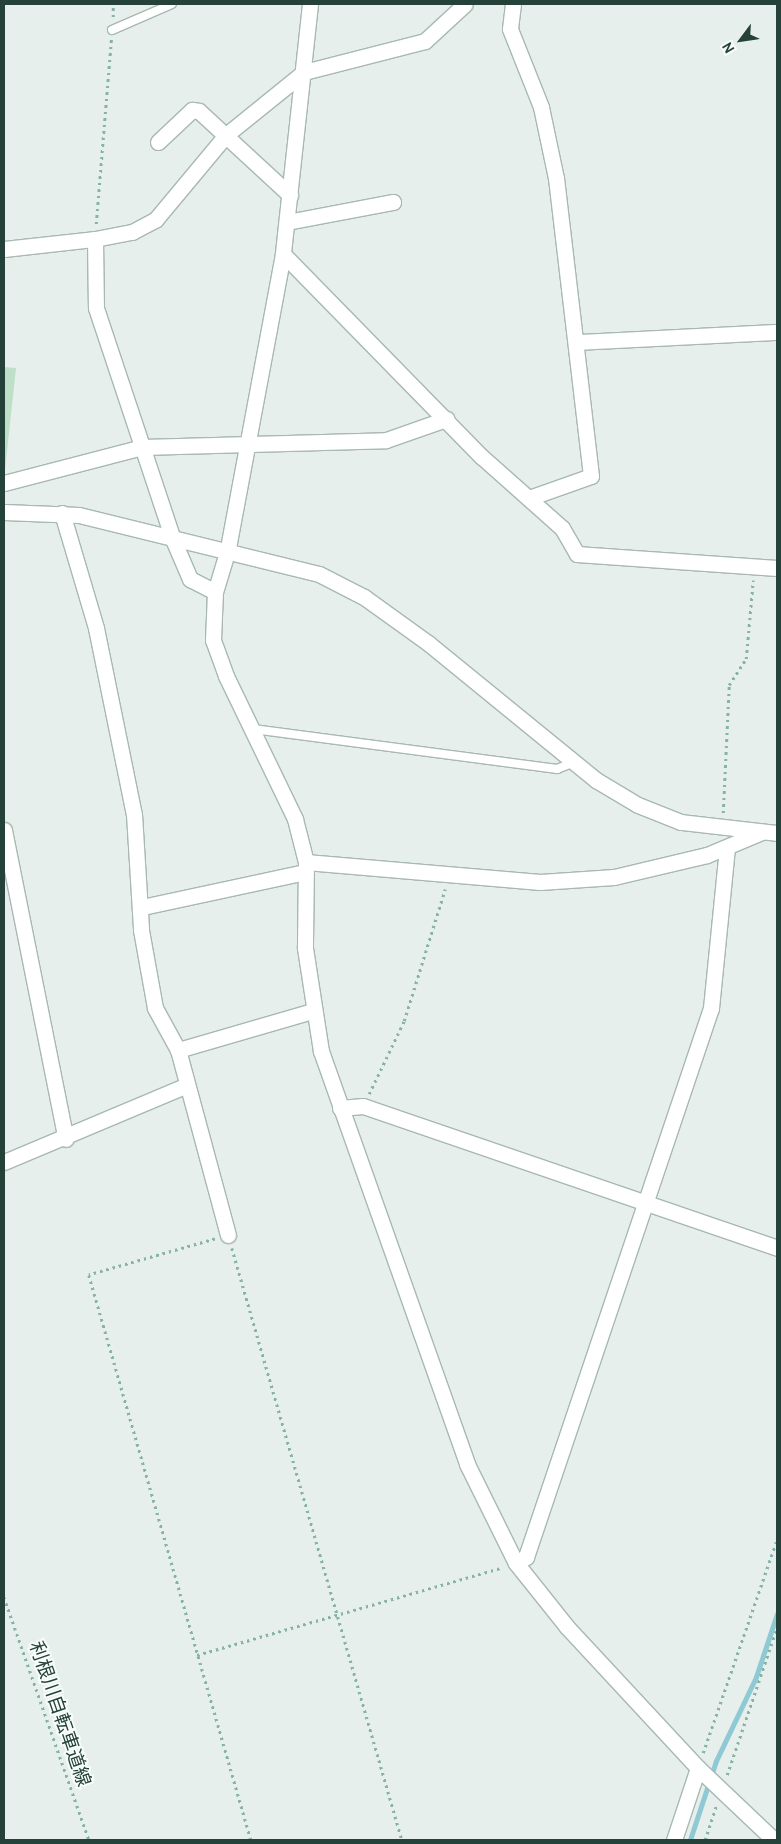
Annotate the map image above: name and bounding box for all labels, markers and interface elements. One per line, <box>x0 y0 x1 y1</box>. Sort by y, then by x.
north arrow <box>716 15 766 65</box>
text: N <box>718 39 738 57</box>
street label: 利根川自転車道線 <box>24 1638 96 1790</box>

